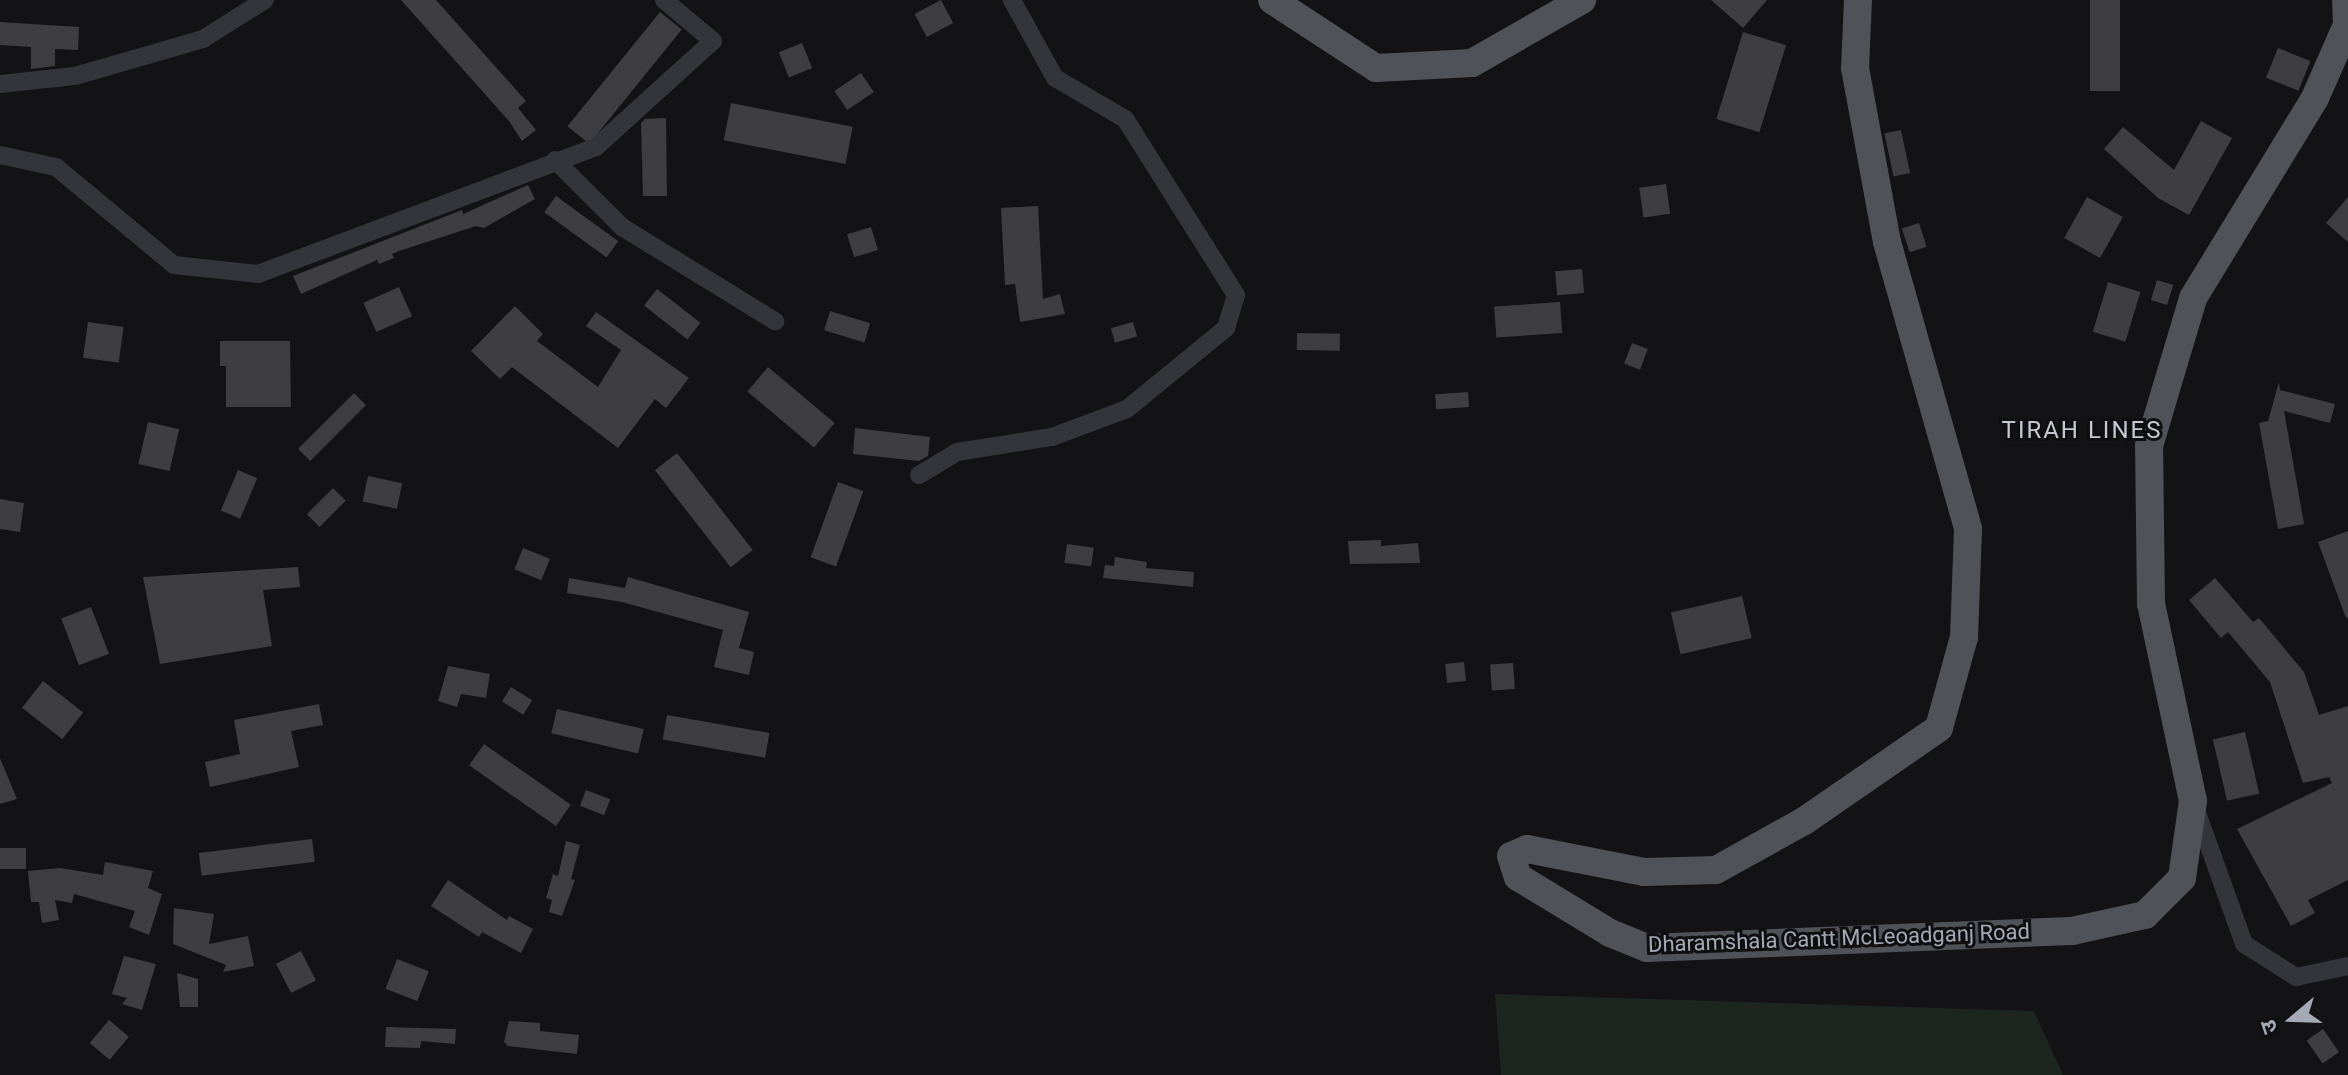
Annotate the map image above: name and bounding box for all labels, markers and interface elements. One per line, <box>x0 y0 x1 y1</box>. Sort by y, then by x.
district label: TIRAH LINES <box>2002 417 2162 445</box>
street label: Dharamshala Cantt McLeoadganj Road <box>1648 918 2030 958</box>
north arrow <box>2252 979 2332 1059</box>
text: उ <box>2255 1017 2283 1037</box>

